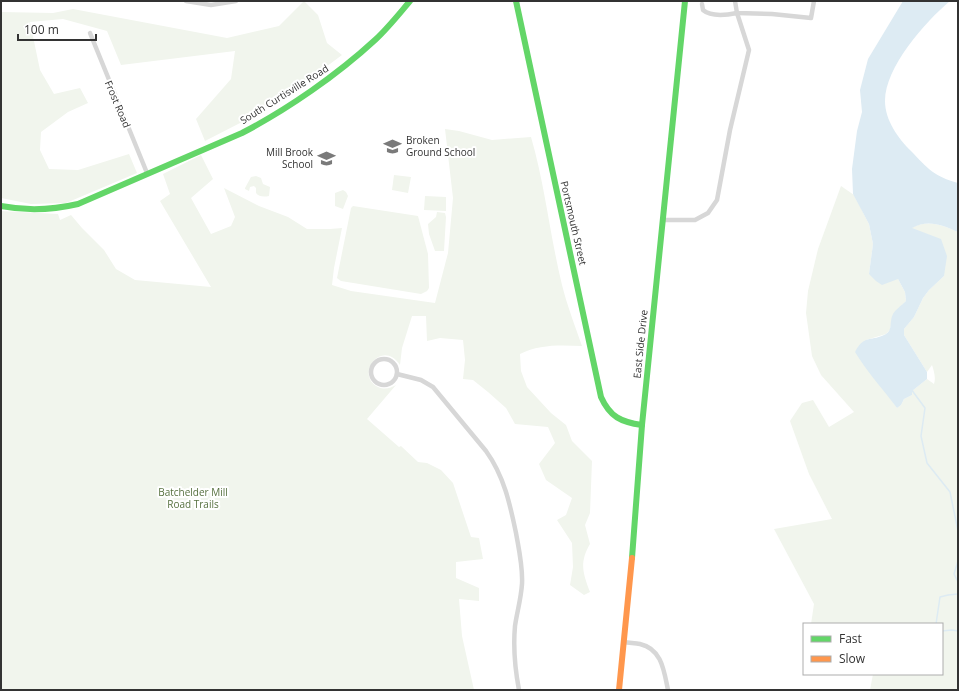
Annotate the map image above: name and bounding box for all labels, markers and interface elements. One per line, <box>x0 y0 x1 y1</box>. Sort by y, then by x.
scale bar <box>18 16 96 42</box>
text: 100 m <box>24 21 59 38</box>
street label: South Curtisville Road <box>237 61 331 127</box>
street label: Frost Road <box>102 78 134 130</box>
place label: Broken Ground School <box>406 133 475 159</box>
school or university icon: Broken Ground School <box>383 136 403 156</box>
place label: Mill Brook School <box>266 145 314 171</box>
school or university icon: Mill Brook School <box>316 148 336 168</box>
street label: Portsmouth Street <box>557 179 591 267</box>
street label: East Side Drive <box>629 309 651 379</box>
park label: Batchelder Mill Road Trails <box>158 485 228 511</box>
legend <box>803 623 943 675</box>
text: Fast <box>839 630 862 647</box>
text: Slow <box>839 650 866 667</box>

